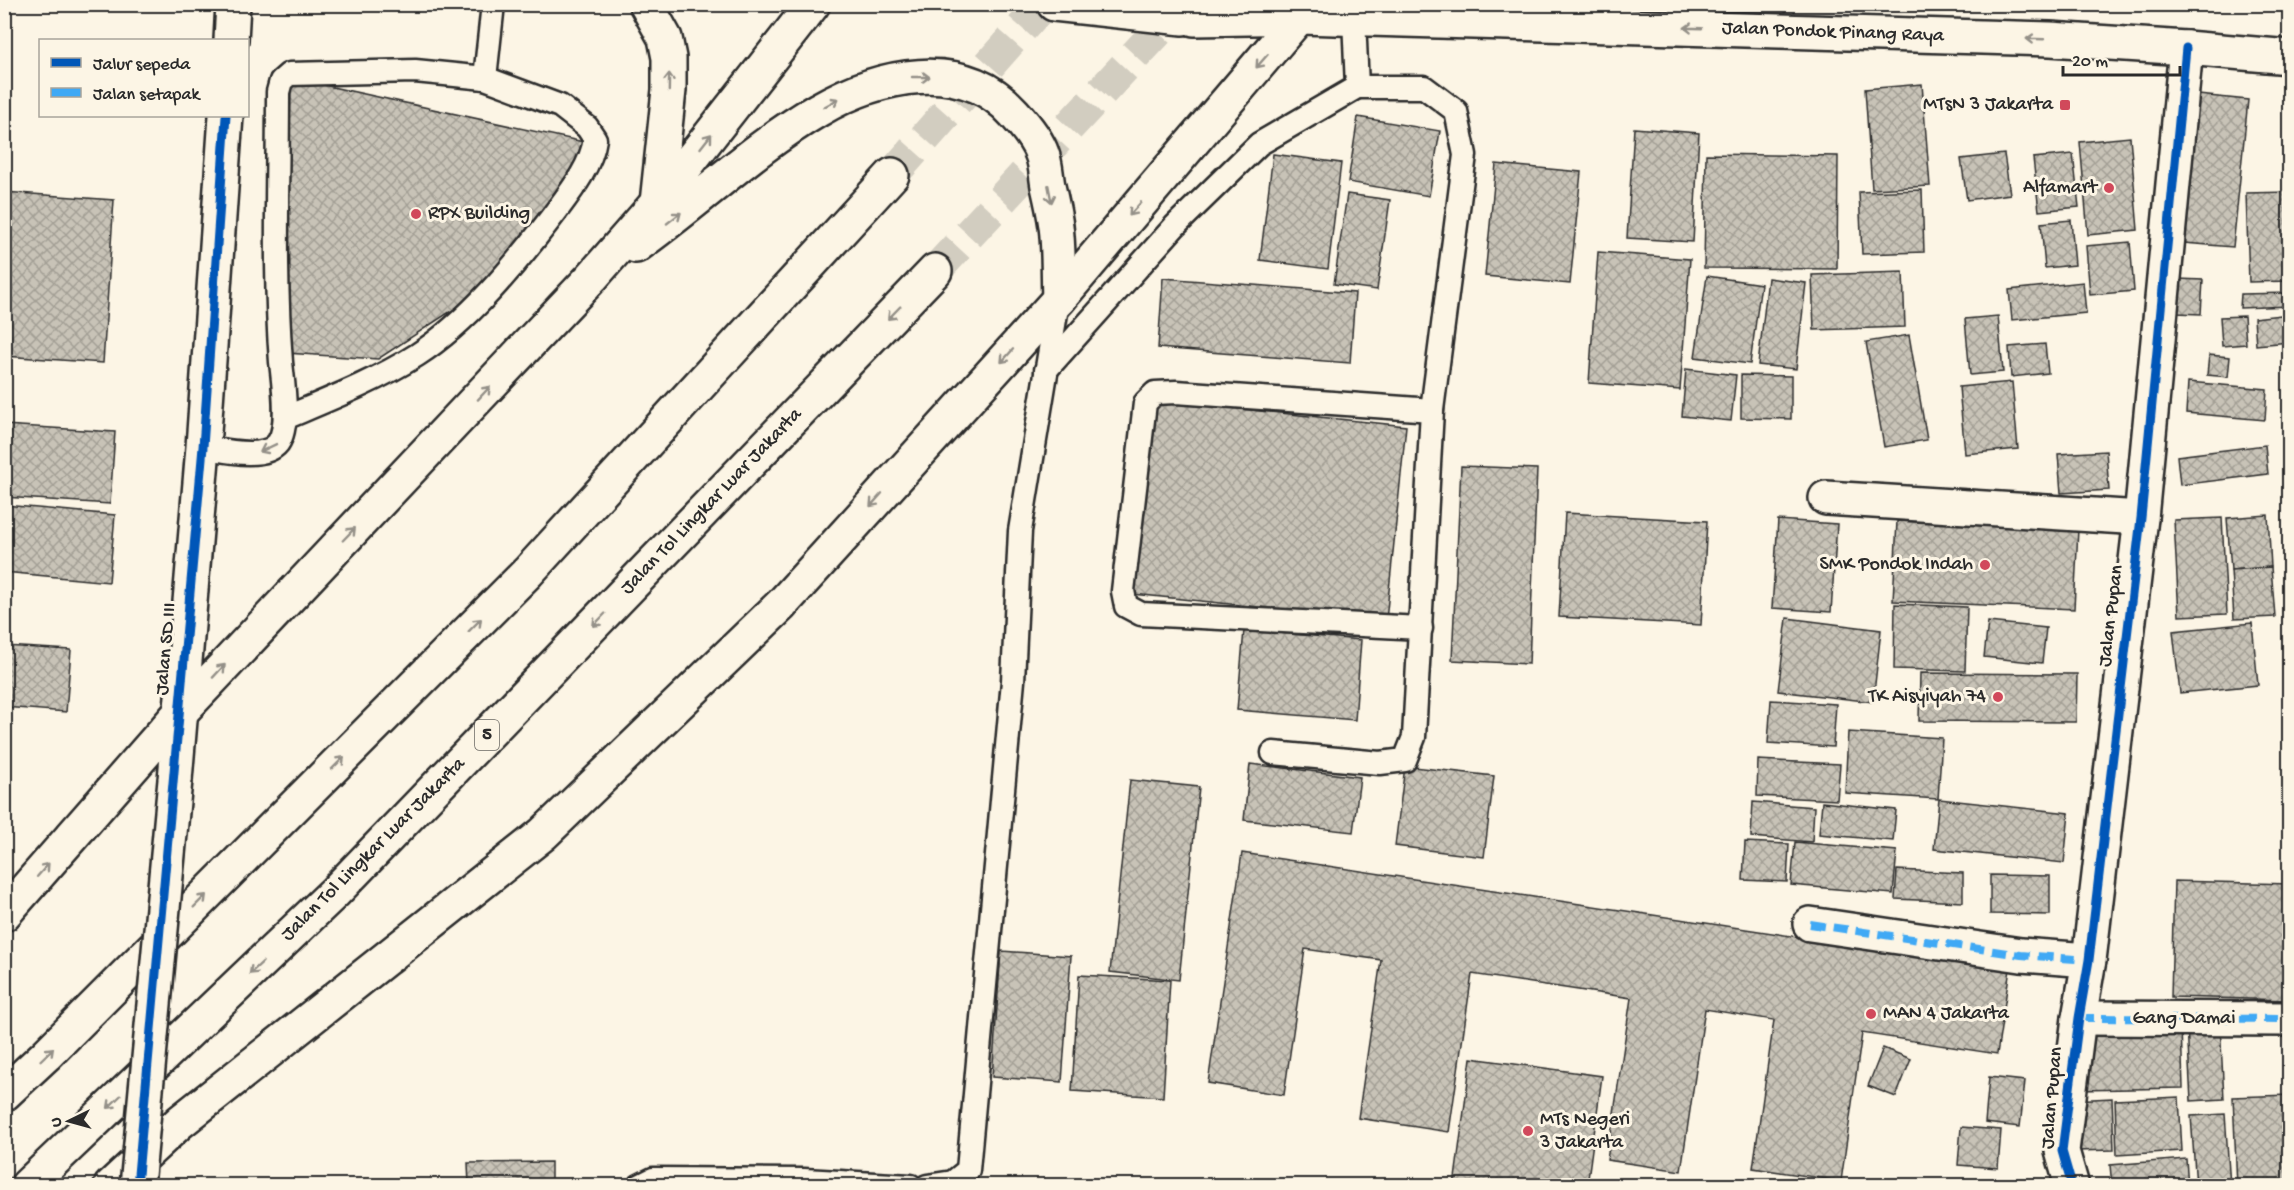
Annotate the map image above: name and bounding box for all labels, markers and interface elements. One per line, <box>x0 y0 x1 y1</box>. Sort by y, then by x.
street label: Jalan Pondok Pinang Raya <box>1722 18 1945 48</box>
one-way arrow <box>1683 23 1703 34</box>
one-way arrow <box>2025 33 2045 44</box>
legend <box>39 39 249 117</box>
scale bar <box>2063 39 2180 77</box>
text: 20 m <box>2072 52 2108 73</box>
one-way arrow <box>1255 53 1269 68</box>
text: Jalur sepeda <box>93 55 191 76</box>
one-way arrow <box>910 71 930 83</box>
one-way arrow <box>663 73 675 93</box>
text: Jalan setapak <box>93 85 201 106</box>
place label: MTsN 3 Jakarta <box>1923 94 2054 117</box>
one-way arrow <box>822 97 839 109</box>
marker: MTsN 3 Jakarta <box>2058 98 2072 112</box>
one-way arrow <box>699 133 712 149</box>
place label: Alfamart <box>2023 177 2099 200</box>
marker: Alfamart <box>2102 181 2116 195</box>
one-way arrow <box>1045 183 1056 203</box>
one-way arrow <box>1128 201 1142 216</box>
place label: RPX Building <box>428 203 530 226</box>
marker: RPX Building <box>409 207 423 221</box>
one-way arrow <box>666 212 682 225</box>
one-way arrow <box>887 305 902 320</box>
one-way arrow <box>1000 348 1014 363</box>
one-way arrow <box>476 386 491 401</box>
street label: Jalan Tol Lingkar Luar Jakarta <box>617 403 808 600</box>
one-way arrow <box>259 442 277 454</box>
one-way arrow <box>869 493 883 508</box>
one-way arrow <box>342 527 356 542</box>
place label: SMK Pondok Indah <box>1820 554 1973 577</box>
marker: SMK Pondok Indah <box>1978 558 1992 572</box>
street label: Jalan Pupan <box>2094 563 2130 668</box>
street label: Jalan SD III <box>151 602 183 696</box>
one-way arrow <box>591 612 606 627</box>
one-way arrow <box>468 617 483 632</box>
one-way arrow <box>212 664 227 679</box>
place label: TK Aisyiyah 74 <box>1868 686 1987 709</box>
marker: TK Aisyiyah 74 <box>1991 690 2005 704</box>
road number: 5 <box>475 720 499 750</box>
street label: Jalan Tol Lingkar Luar Jakarta <box>277 753 471 947</box>
one-way arrow <box>330 755 345 770</box>
one-way arrow <box>36 863 50 878</box>
one-way arrow <box>192 893 207 908</box>
one-way arrow <box>248 961 263 975</box>
place label: MAN 4 Jakarta <box>1883 1003 2010 1026</box>
marker: MAN 4 Jakarta <box>1864 1007 1878 1021</box>
street label: Gang Damai <box>2132 1008 2236 1031</box>
one-way arrow <box>40 1046 55 1061</box>
street label: Jalan Pupan <box>2037 1046 2069 1150</box>
north arrow <box>39 1091 99 1151</box>
one-way arrow <box>107 1095 122 1109</box>
place label: MTs Negeri 3 Jakarta <box>1539 1109 1630 1155</box>
text: U <box>48 1116 67 1127</box>
marker: MTs Negeri 3 Jakarta <box>1521 1124 1535 1138</box>

